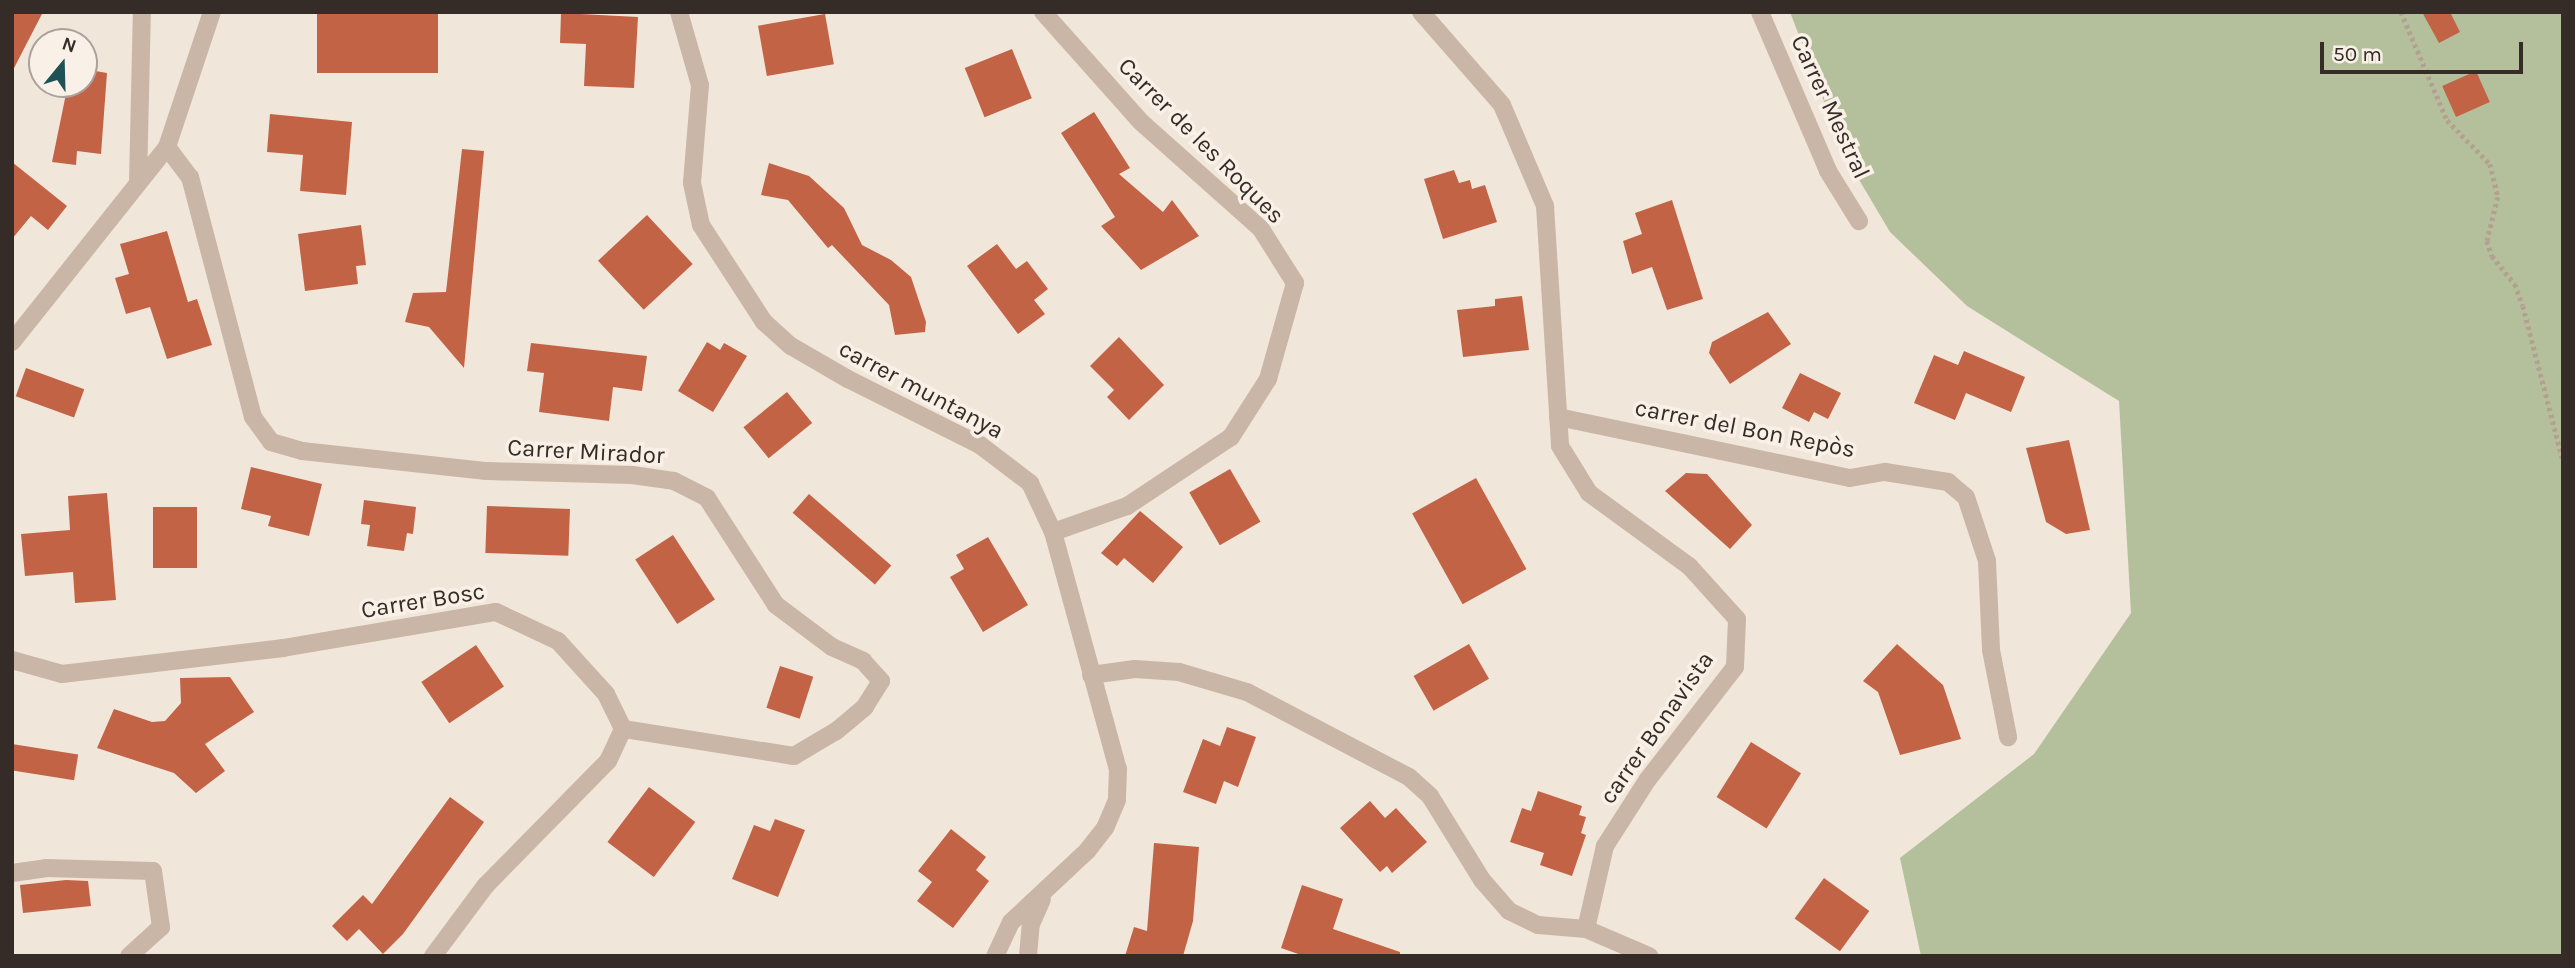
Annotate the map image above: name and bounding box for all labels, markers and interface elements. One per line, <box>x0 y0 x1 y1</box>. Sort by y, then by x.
north arrow <box>28 28 98 98</box>
scale bar <box>2323 28 2526 72</box>
street label: Carrer Mestral <box>1784 31 1876 183</box>
text: N <box>59 32 79 58</box>
text: 50 m <box>2333 42 2382 66</box>
street label: Carrer de les Roques <box>1112 52 1290 230</box>
street label: carrer muntanya <box>834 335 1008 445</box>
street label: carrer del Bon Repòs <box>1633 394 1857 464</box>
street label: Carrer Mirador <box>507 434 665 470</box>
street label: Carrer Bosc <box>359 577 487 625</box>
street label: carrer Bonavista <box>1594 646 1720 810</box>

